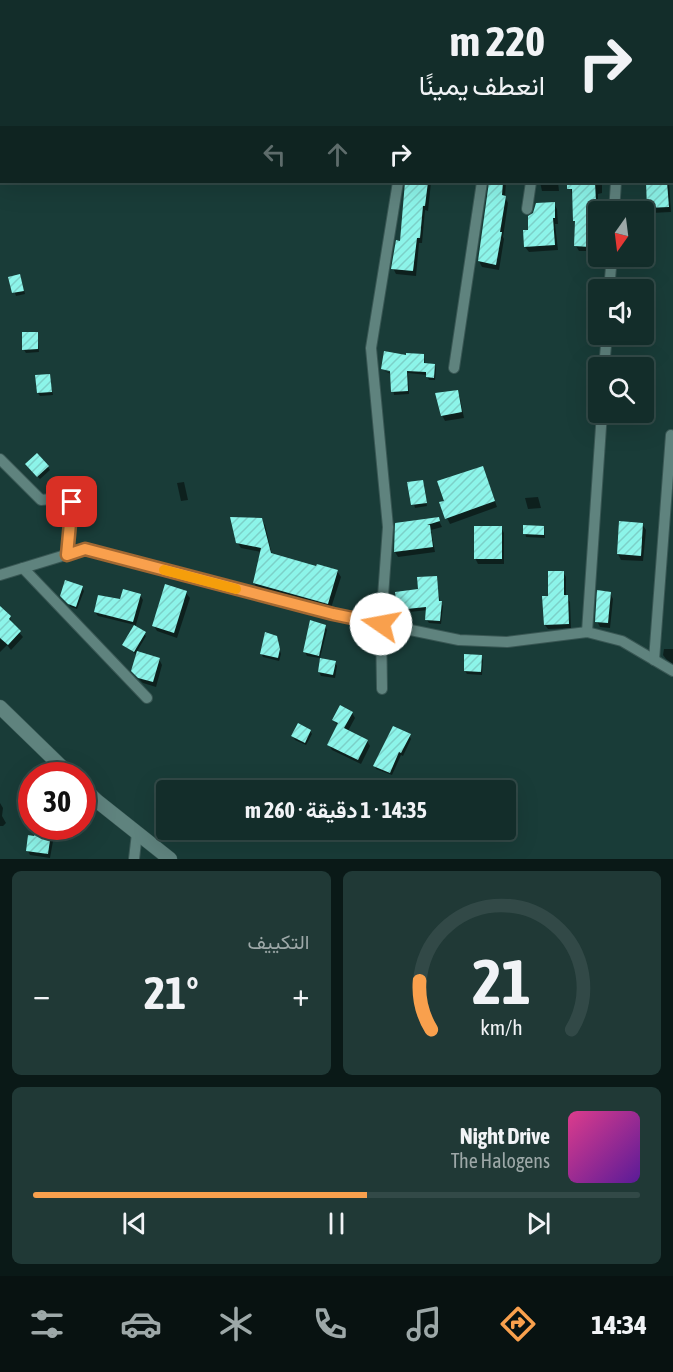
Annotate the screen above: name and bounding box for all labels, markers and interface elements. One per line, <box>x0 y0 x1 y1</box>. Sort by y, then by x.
text: 220 m <box>450 17 545 65</box>
icon: right <box>566 24 644 102</box>
text: انعطف يمينًا <box>419 70 545 101</box>
icon: left <box>258 138 291 171</box>
icon: ahead <box>321 138 354 171</box>
icon: right <box>384 138 417 171</box>
north arrow <box>588 201 654 267</box>
map controls <box>588 201 654 423</box>
button: sound <box>588 279 654 345</box>
button: search <box>588 357 654 423</box>
pin <box>46 476 97 527</box>
icon: arrive <box>55 485 88 518</box>
position arrow <box>349 592 413 656</box>
speed limit sign: 30 <box>18 762 96 840</box>
text: 14:35 · 1 دقيقة · 260 m <box>245 797 427 823</box>
text: التكييف <box>247 930 310 953</box>
text: 21 <box>472 946 531 1017</box>
text: 21° <box>144 967 199 1019</box>
text: − <box>33 975 50 1013</box>
text: + <box>292 975 309 1013</box>
text: km/h <box>480 1015 523 1040</box>
text: Night Drive <box>460 1123 550 1149</box>
text: The Halogens <box>451 1149 550 1172</box>
icon: previous <box>118 1207 151 1240</box>
icon: pause <box>320 1207 353 1240</box>
icon: next <box>522 1207 555 1240</box>
icon: filters <box>26 1303 68 1345</box>
icon: car <box>120 1303 162 1345</box>
icon: climate <box>215 1303 257 1345</box>
icon: phone <box>309 1303 351 1345</box>
icon: music <box>403 1303 445 1345</box>
icon: directions <box>497 1303 539 1345</box>
text: 14:34 <box>591 1309 647 1340</box>

